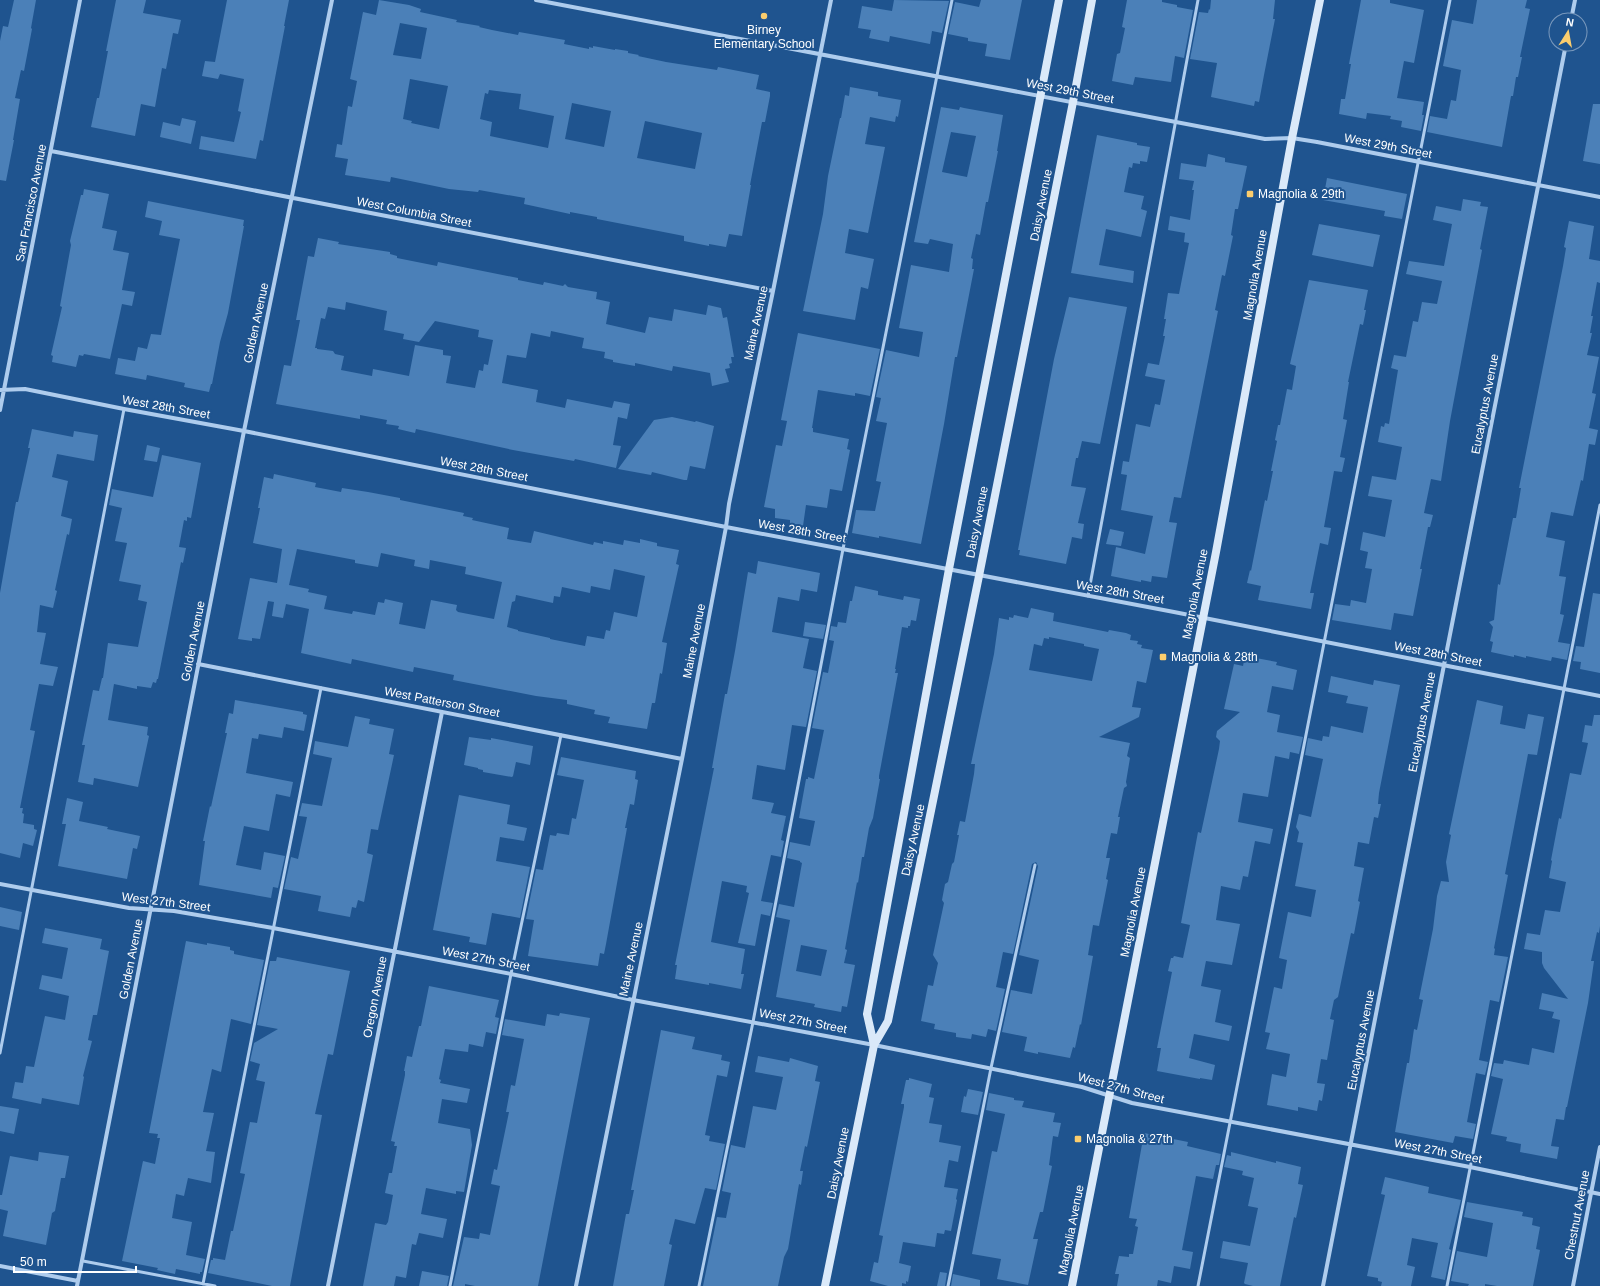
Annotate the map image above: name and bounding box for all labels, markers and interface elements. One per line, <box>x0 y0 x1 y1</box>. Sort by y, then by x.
marker: Birney Elementary School <box>759 11 769 21</box>
north arrow <box>1548 12 1588 52</box>
text: N <box>1565 16 1575 29</box>
place label: Birney Elementary School <box>714 23 814 51</box>
street label: West 29th Street <box>1025 76 1116 107</box>
street label: West 29th Street <box>1343 131 1434 162</box>
street label: San Francisco Avenue <box>13 143 49 263</box>
street label: Daisy Avenue <box>1027 167 1055 242</box>
place label: Magnolia & 29th <box>1258 187 1345 201</box>
marker: Magnolia & 29th <box>1245 189 1255 199</box>
street label: West Columbia Street <box>355 194 473 230</box>
street label: Magnolia Avenue <box>1240 228 1270 321</box>
street label: Golden Avenue <box>241 281 271 364</box>
street label: Maine Avenue <box>741 284 771 362</box>
street label: Eucalyptus Avenue <box>1468 352 1502 455</box>
street label: West 28th Street <box>121 392 212 422</box>
street label: West 28th Street <box>439 454 530 485</box>
street label: Daisy Avenue <box>963 484 991 559</box>
street label: West 28th Street <box>757 516 848 546</box>
street label: Magnolia Avenue <box>1179 547 1211 640</box>
street label: West 28th Street <box>1075 577 1166 607</box>
street label: Golden Avenue <box>178 599 208 683</box>
street label: Maine Avenue <box>680 602 708 680</box>
street label: West 28th Street <box>1393 639 1484 670</box>
place label: Magnolia & 28th <box>1171 650 1258 664</box>
marker: Magnolia & 28th <box>1158 652 1168 662</box>
street label: Eucalyptus Avenue <box>1405 670 1439 773</box>
street label: West Patterson Street <box>383 684 501 720</box>
street label: Daisy Avenue <box>899 802 928 877</box>
street label: Magnolia Avenue <box>1117 865 1149 958</box>
street label: West 27th Street <box>121 890 212 914</box>
street label: Golden Avenue <box>116 917 146 1001</box>
street label: Maine Avenue <box>616 920 646 998</box>
street label: West 27th Street <box>441 944 532 975</box>
street label: Oregon Avenue <box>360 955 390 1039</box>
street label: Eucalyptus Avenue <box>1344 988 1378 1091</box>
street label: West 27th Street <box>758 1006 849 1037</box>
street label: West 27th Street <box>1076 1070 1167 1106</box>
street label: Daisy Avenue <box>824 1125 852 1200</box>
place label: Magnolia & 27th <box>1086 1132 1173 1146</box>
marker: Magnolia & 27th <box>1073 1134 1083 1144</box>
street label: West 27th Street <box>1393 1136 1484 1167</box>
street label: Chestnut Avenue <box>1561 1169 1593 1261</box>
street label: Magnolia Avenue <box>1055 1183 1087 1276</box>
scale bar <box>14 1248 136 1274</box>
text: 50 m <box>20 1255 47 1269</box>

